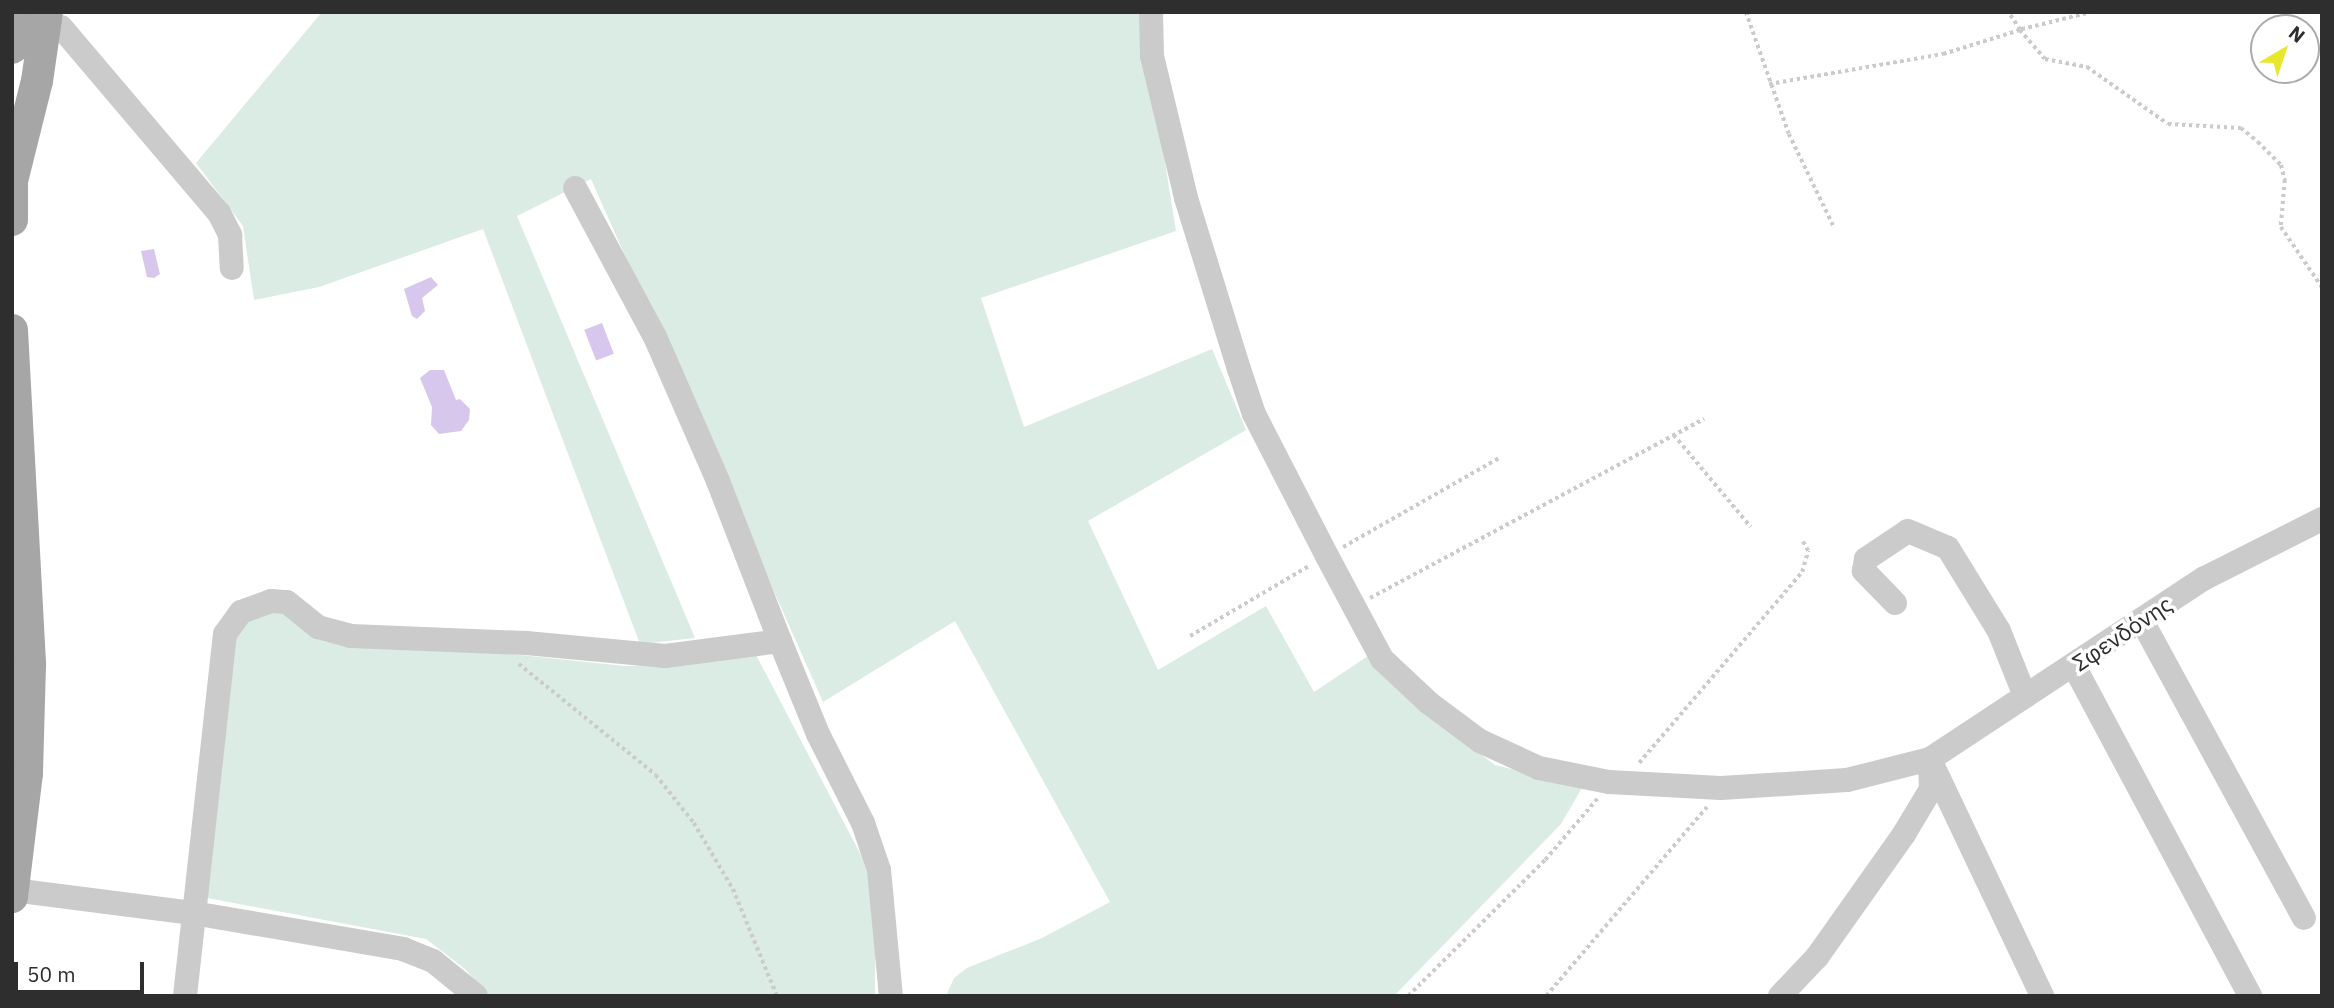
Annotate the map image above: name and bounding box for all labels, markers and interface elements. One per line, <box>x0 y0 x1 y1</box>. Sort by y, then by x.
north arrow <box>2250 14 2320 84</box>
text: N <box>2284 21 2310 48</box>
street label: Σφενδόνης <box>2067 590 2177 676</box>
scale bar <box>18 948 147 992</box>
text: 50 m <box>27 960 76 988</box>

